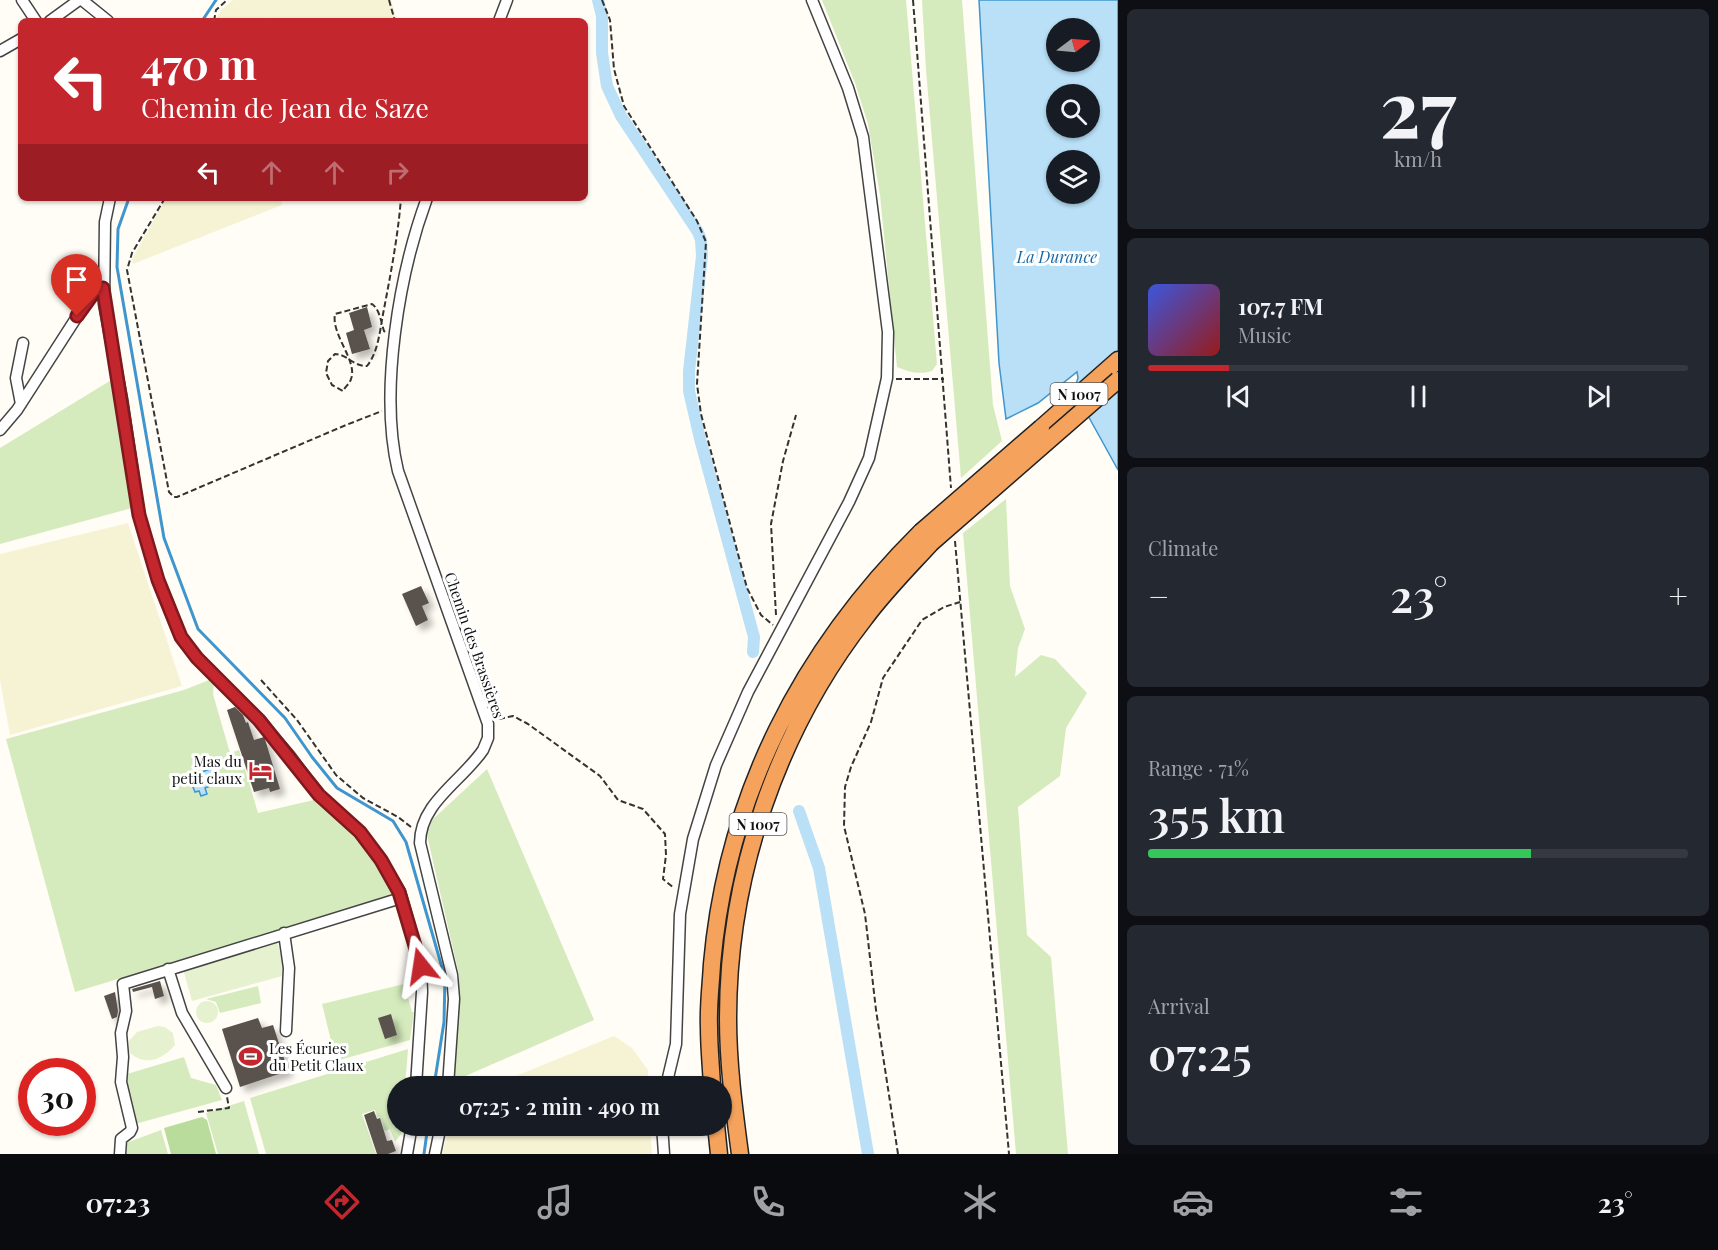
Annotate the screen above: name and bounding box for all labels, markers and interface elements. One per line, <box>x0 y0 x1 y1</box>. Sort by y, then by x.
north arrow <box>1046 18 1100 72</box>
map controls <box>1046 18 1100 204</box>
text: 470 m <box>141 35 257 91</box>
icon: left <box>42 42 120 120</box>
text: 27 <box>1380 54 1456 158</box>
button: search <box>1046 84 1100 138</box>
text: Chemin de Jean de Saze <box>141 89 429 125</box>
text: km/h <box>1394 145 1442 172</box>
button: layers <box>1046 150 1100 204</box>
icon: left <box>192 156 225 189</box>
icon: ahead <box>255 156 288 189</box>
icon: ahead <box>318 156 351 189</box>
icon: right <box>381 156 414 189</box>
water label: La Durance <box>1016 246 1097 267</box>
pin <box>51 254 102 316</box>
icon: arrive <box>60 263 93 296</box>
text: 107.7 FM <box>1238 291 1323 321</box>
text: Music <box>1238 321 1291 348</box>
icon: previous <box>1222 380 1255 413</box>
icon: pause <box>1402 380 1435 413</box>
icon: next <box>1582 380 1615 413</box>
road number: N 1007 <box>1050 383 1108 405</box>
text: Climate <box>1148 534 1218 561</box>
text: 23° <box>1390 564 1448 624</box>
street label: Chemin des Brassières <box>441 569 509 721</box>
text: − <box>1148 573 1169 617</box>
text: + <box>1669 573 1688 617</box>
place label: Mas du petit claux <box>172 751 242 788</box>
text: Range · 71% <box>1148 754 1249 781</box>
hotel icon: Mas du petit claux <box>247 757 273 783</box>
text: 355 km <box>1148 784 1285 844</box>
road number: N 1007 <box>730 813 786 835</box>
position arrow <box>389 934 453 998</box>
text: Arrival <box>1148 992 1210 1019</box>
text: 07:25 <box>1148 1022 1252 1082</box>
place label: Les Écuries du Petit Claux <box>269 1038 364 1075</box>
sports icon: Les Écuries du Petit Claux <box>238 1044 264 1070</box>
speed limit sign: 30 <box>18 1058 96 1136</box>
text: 07:25 · 2 min · 490 m <box>459 1091 660 1121</box>
icon: directions <box>321 1181 363 1223</box>
icon: music <box>534 1181 576 1223</box>
icon: phone <box>747 1181 789 1223</box>
icon: climate <box>959 1181 1001 1223</box>
icon: car <box>1172 1181 1214 1223</box>
icon: filters <box>1385 1181 1427 1223</box>
text: 07:23 <box>85 1184 150 1220</box>
text: 23° <box>1598 1184 1633 1220</box>

